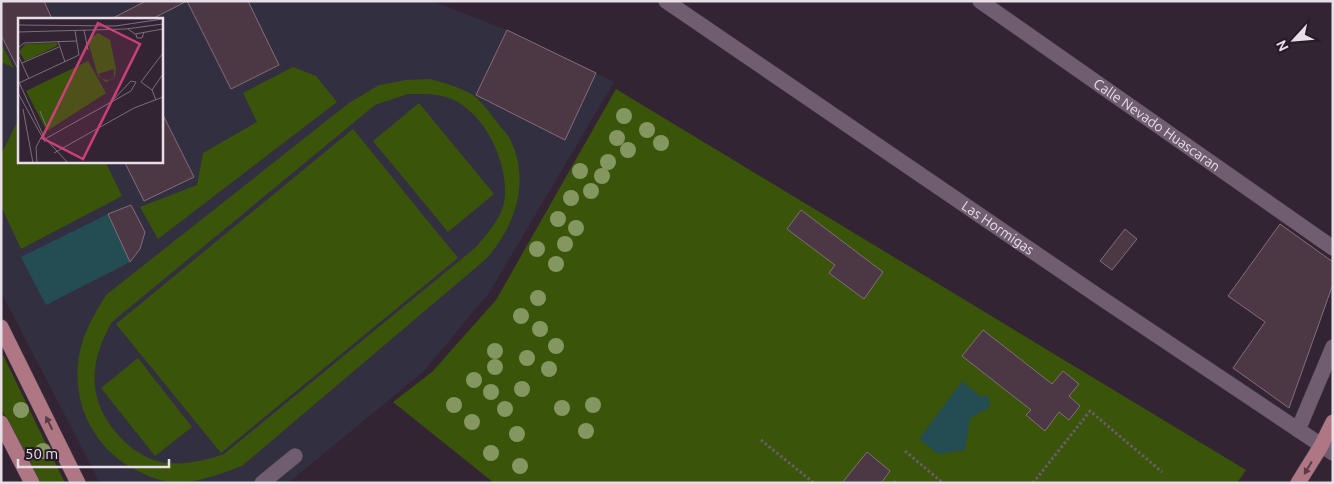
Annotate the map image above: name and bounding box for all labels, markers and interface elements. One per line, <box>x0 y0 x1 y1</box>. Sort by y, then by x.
north arrow <box>1269 15 1319 65</box>
inset map <box>18 18 162 162</box>
text: N <box>1273 37 1292 54</box>
street label: Calle Nevado Huascaran <box>1091 75 1223 175</box>
street label: Las Hormigas <box>959 197 1037 258</box>
one-way arrow <box>45 416 53 430</box>
scale bar <box>18 436 169 468</box>
text: 50 m <box>25 445 58 462</box>
one-way arrow <box>1303 462 1312 475</box>

